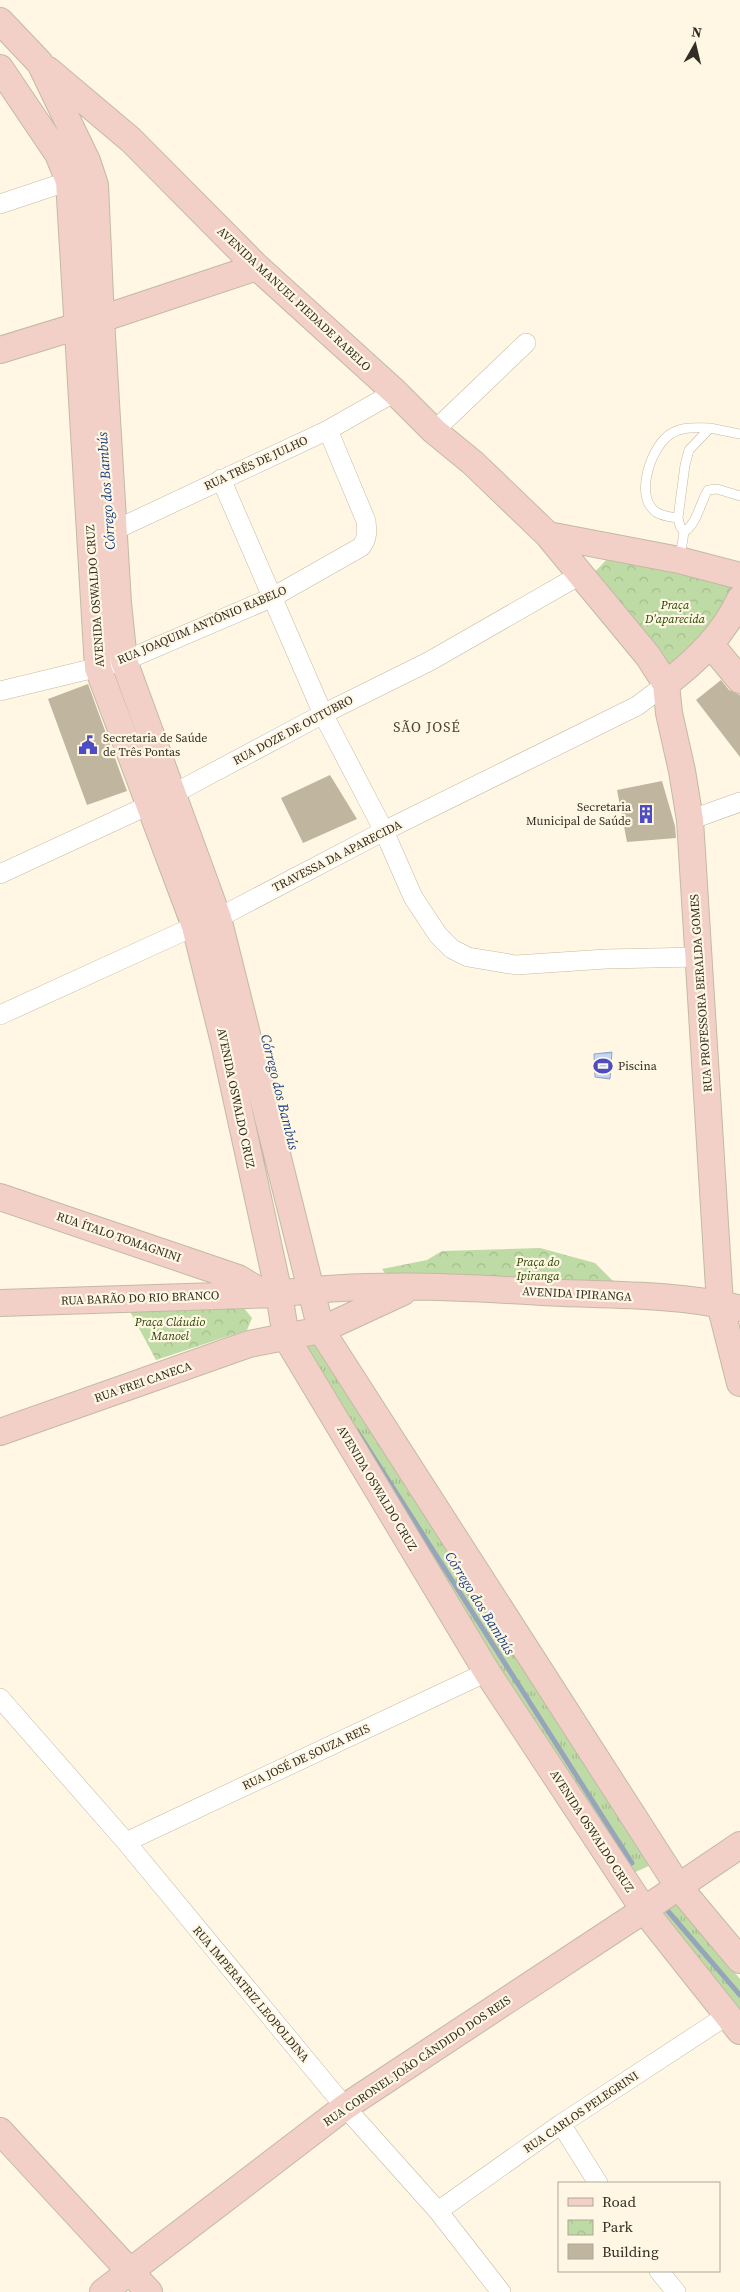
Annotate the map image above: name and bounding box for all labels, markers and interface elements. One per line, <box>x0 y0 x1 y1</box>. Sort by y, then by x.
north arrow <box>670 20 720 70</box>
text: N <box>690 22 703 43</box>
street label: AVENIDA MANUEL PIEDADE RABELO <box>214 223 374 375</box>
water label: Córrego dos Bambús <box>92 430 120 551</box>
street label: RUA TRÊS DE JULHO <box>202 432 310 494</box>
street label: AVENIDA OSWALDO CRUZ <box>82 524 108 668</box>
street label: RUA JOAQUIM ANTÔNIO RABELO <box>115 582 289 668</box>
park label: Praça D'aparecida <box>644 597 706 627</box>
street label: RUA DOZE DE OUTUBRO <box>230 692 356 768</box>
district label: SÃO JOSÉ <box>393 717 461 737</box>
place label: Secretaria de Saúde de Três Pontas <box>103 730 207 760</box>
public building icon: Secretaria de Saúde de Três Pontas <box>77 734 99 756</box>
place label: Secretaria Municipal de Saúde <box>526 799 632 829</box>
building icon: Secretaria Municipal de Saúde <box>635 803 657 825</box>
street label: TRAVESSA DA APARECIDA <box>270 816 404 896</box>
street label: RUA PROFESSORA BERALDA GOMES <box>686 894 716 1092</box>
street label: AVENIDA OSWALDO CRUZ <box>213 1026 259 1170</box>
water label: Córrego dos Bambús <box>256 1032 304 1153</box>
sports icon: Piscina <box>592 1055 614 1077</box>
place label: Piscina <box>618 1058 658 1074</box>
street label: RUA ÍTALO TOMAGNINI <box>55 1208 183 1266</box>
park label: Praça do Ipiranga <box>515 1254 560 1284</box>
street label: AVENIDA IPIRANGA <box>522 1283 632 1305</box>
street label: RUA BARÃO DO RIO BRANCO <box>60 1287 220 1309</box>
park label: Praça Cláudio Manoel <box>134 1314 205 1344</box>
street label: RUA FREI CANECA <box>92 1358 194 1406</box>
street label: AVENIDA OSWALDO CRUZ <box>333 1423 421 1554</box>
water label: Córrego dos Bambús <box>440 1548 520 1659</box>
street label: RUA JOSÉ DE SOUZA REIS <box>240 1720 372 1794</box>
street label: AVENIDA OSWALDO CRUZ <box>546 1767 638 1896</box>
street label: RUA IMPERATRIZ LEOPOLDINA <box>189 1923 313 2065</box>
street label: RUA CORONEL JOÃO CÂNDIDO DOS REIS <box>320 1992 514 2130</box>
street label: RUA CARLOS PELEGRINI <box>520 2068 642 2156</box>
legend <box>558 2182 720 2272</box>
text: Road <box>602 2191 636 2212</box>
text: Park <box>602 2216 634 2237</box>
text: Building <box>602 2241 659 2262</box>

